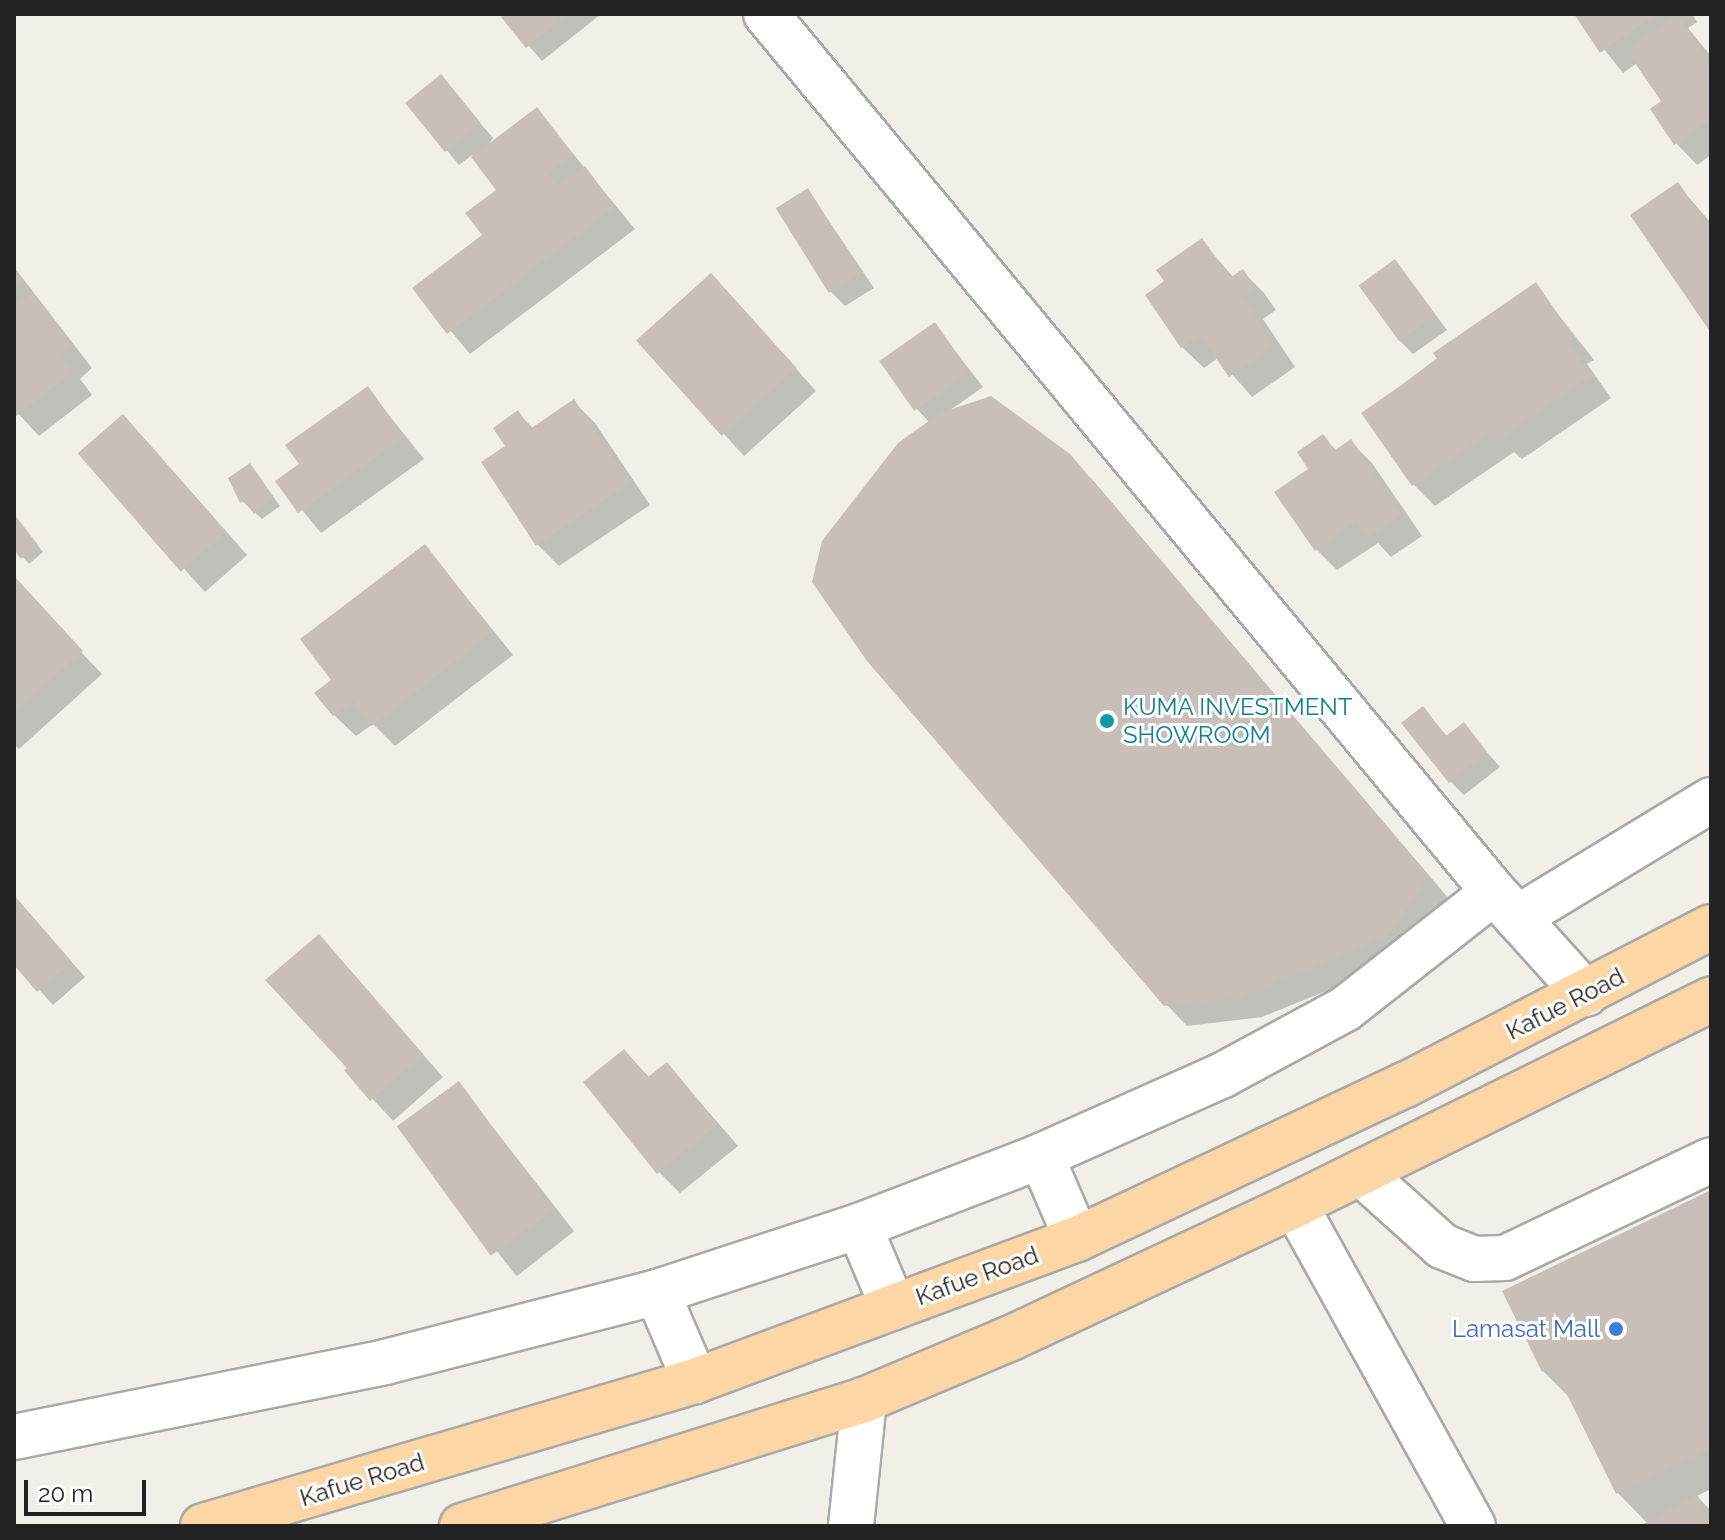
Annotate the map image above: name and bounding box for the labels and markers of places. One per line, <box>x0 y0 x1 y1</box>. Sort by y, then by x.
place label: KUMA INVESTMENT SHOWROOM <box>1123 693 1353 749</box>
marker: KUMA INVESTMENT SHOWROOM <box>1098 712 1116 730</box>
place label: Lamasat Mall <box>1452 1315 1600 1343</box>
marker: Lamasat Mall <box>1607 1320 1625 1338</box>

